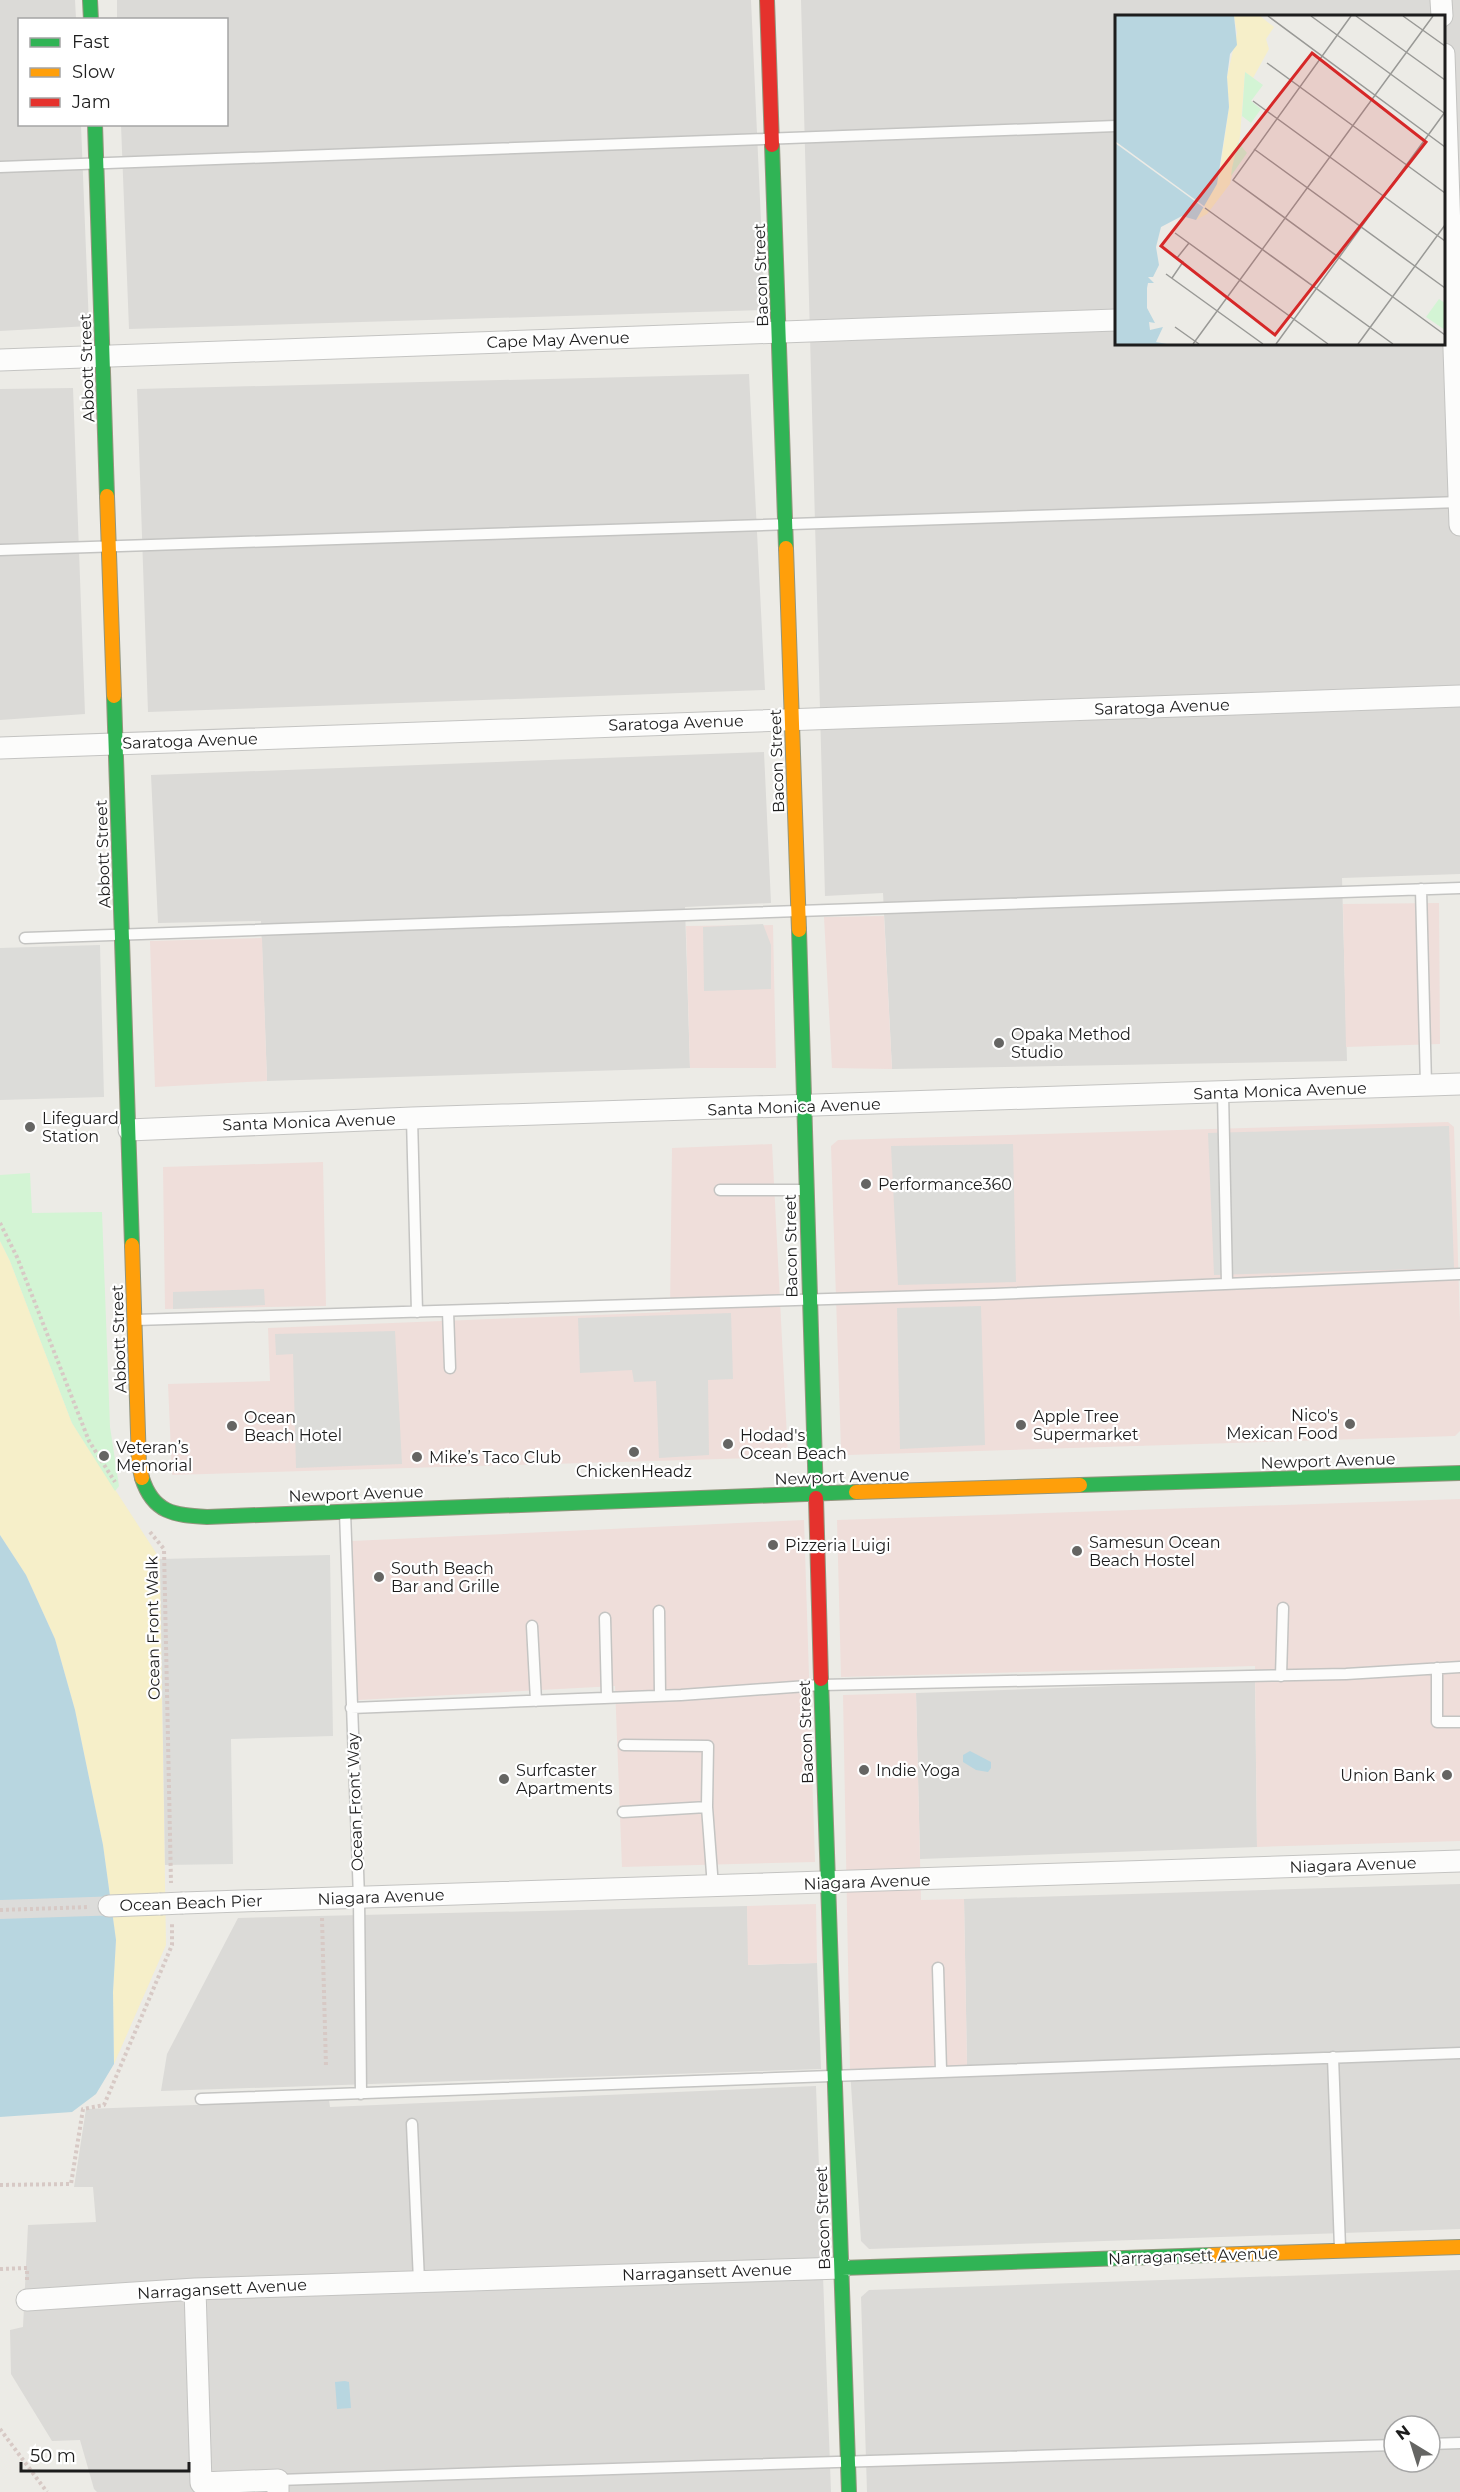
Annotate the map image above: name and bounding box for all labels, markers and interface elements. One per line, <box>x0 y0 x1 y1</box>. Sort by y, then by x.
inset map <box>1115 15 1445 345</box>
legend <box>18 18 228 126</box>
text: Fast <box>72 31 110 53</box>
text: Slow <box>72 61 115 83</box>
text: Jam <box>71 91 111 113</box>
street label: Bacon Street <box>750 222 772 327</box>
street label: Abbott Street <box>76 313 98 423</box>
street label: Cape May Avenue <box>486 328 630 352</box>
street label: Saratoga Avenue <box>1094 695 1230 719</box>
street label: Bacon Street <box>766 708 788 813</box>
street label: Saratoga Avenue <box>608 711 744 735</box>
street label: Saratoga Avenue <box>122 729 258 753</box>
street label: Abbott Street <box>92 799 114 909</box>
place label: Opaka Method Studio <box>1011 1025 1131 1062</box>
marker: Opaka Method Studio <box>992 1036 1006 1050</box>
street label: Santa Monica Avenue <box>1193 1078 1367 1104</box>
street label: Santa Monica Avenue <box>707 1094 881 1120</box>
place label: Lifeguard Station <box>42 1109 119 1146</box>
street label: Santa Monica Avenue <box>222 1109 396 1135</box>
marker: Lifeguard Station <box>23 1120 37 1134</box>
place label: Performance360 <box>878 1175 1012 1194</box>
marker: Performance360 <box>859 1177 873 1191</box>
street label: Bacon Street <box>781 1193 801 1298</box>
street label: Abbott Street <box>108 1284 130 1394</box>
place label: Nico's Mexican Food <box>1226 1406 1338 1443</box>
place label: Apple Tree Supermarket <box>1033 1407 1139 1444</box>
place label: Ocean Beach Hotel <box>244 1408 342 1445</box>
marker: Nico's Mexican Food <box>1343 1417 1357 1431</box>
marker: Apple Tree Supermarket <box>1014 1418 1028 1432</box>
marker: Ocean Beach Hotel <box>225 1419 239 1433</box>
place label: Hodad's Ocean Beach <box>740 1426 847 1463</box>
marker: Hodad's Ocean Beach <box>721 1437 735 1451</box>
place label: Veteran’s Memorial <box>116 1438 192 1475</box>
marker: ChickenHeadz <box>627 1445 641 1459</box>
place label: Mike’s Taco Club <box>429 1448 561 1467</box>
marker: Veteran’s Memorial <box>97 1449 111 1463</box>
street label: Newport Avenue <box>1260 1449 1396 1473</box>
marker: Mike’s Taco Club <box>410 1450 424 1464</box>
place label: ChickenHeadz <box>576 1462 692 1481</box>
street label: Newport Avenue <box>774 1465 910 1489</box>
street label: Newport Avenue <box>288 1482 424 1506</box>
place label: Samesun Ocean Beach Hostel <box>1089 1533 1220 1570</box>
place label: Pizzeria Luigi <box>785 1536 891 1555</box>
marker: Pizzeria Luigi <box>766 1538 780 1552</box>
marker: Samesun Ocean Beach Hostel <box>1070 1544 1084 1558</box>
street label: Ocean Front Walk <box>142 1555 164 1700</box>
place label: South Beach Bar and Grille <box>391 1559 500 1596</box>
marker: South Beach Bar and Grille <box>372 1570 386 1584</box>
street label: Bacon Street <box>795 1679 817 1784</box>
street label: Ocean Front Way <box>343 1732 367 1872</box>
place label: Surfcaster Apartments <box>516 1761 613 1798</box>
place label: Indie Yoga <box>876 1761 960 1780</box>
marker: Indie Yoga <box>857 1763 871 1777</box>
place label: Union Bank <box>1340 1766 1435 1785</box>
marker: Union Bank <box>1440 1768 1454 1782</box>
marker: Surfcaster Apartments <box>497 1772 511 1786</box>
street label: Niagara Avenue <box>1289 1853 1417 1877</box>
street label: Niagara Avenue <box>803 1870 931 1894</box>
street label: Niagara Avenue <box>317 1885 445 1909</box>
street label: Ocean Beach Pier <box>119 1891 263 1915</box>
street label: Bacon Street <box>812 2165 834 2270</box>
street label: Narragansett Avenue <box>1108 2244 1278 2268</box>
street label: Narragansett Avenue <box>622 2260 792 2284</box>
street label: Narragansett Avenue <box>137 2275 307 2303</box>
north arrow <box>1382 2414 1442 2474</box>
text: N <box>1392 2421 1414 2444</box>
scale bar <box>21 2435 189 2473</box>
text: 50 m <box>30 2445 76 2467</box>

